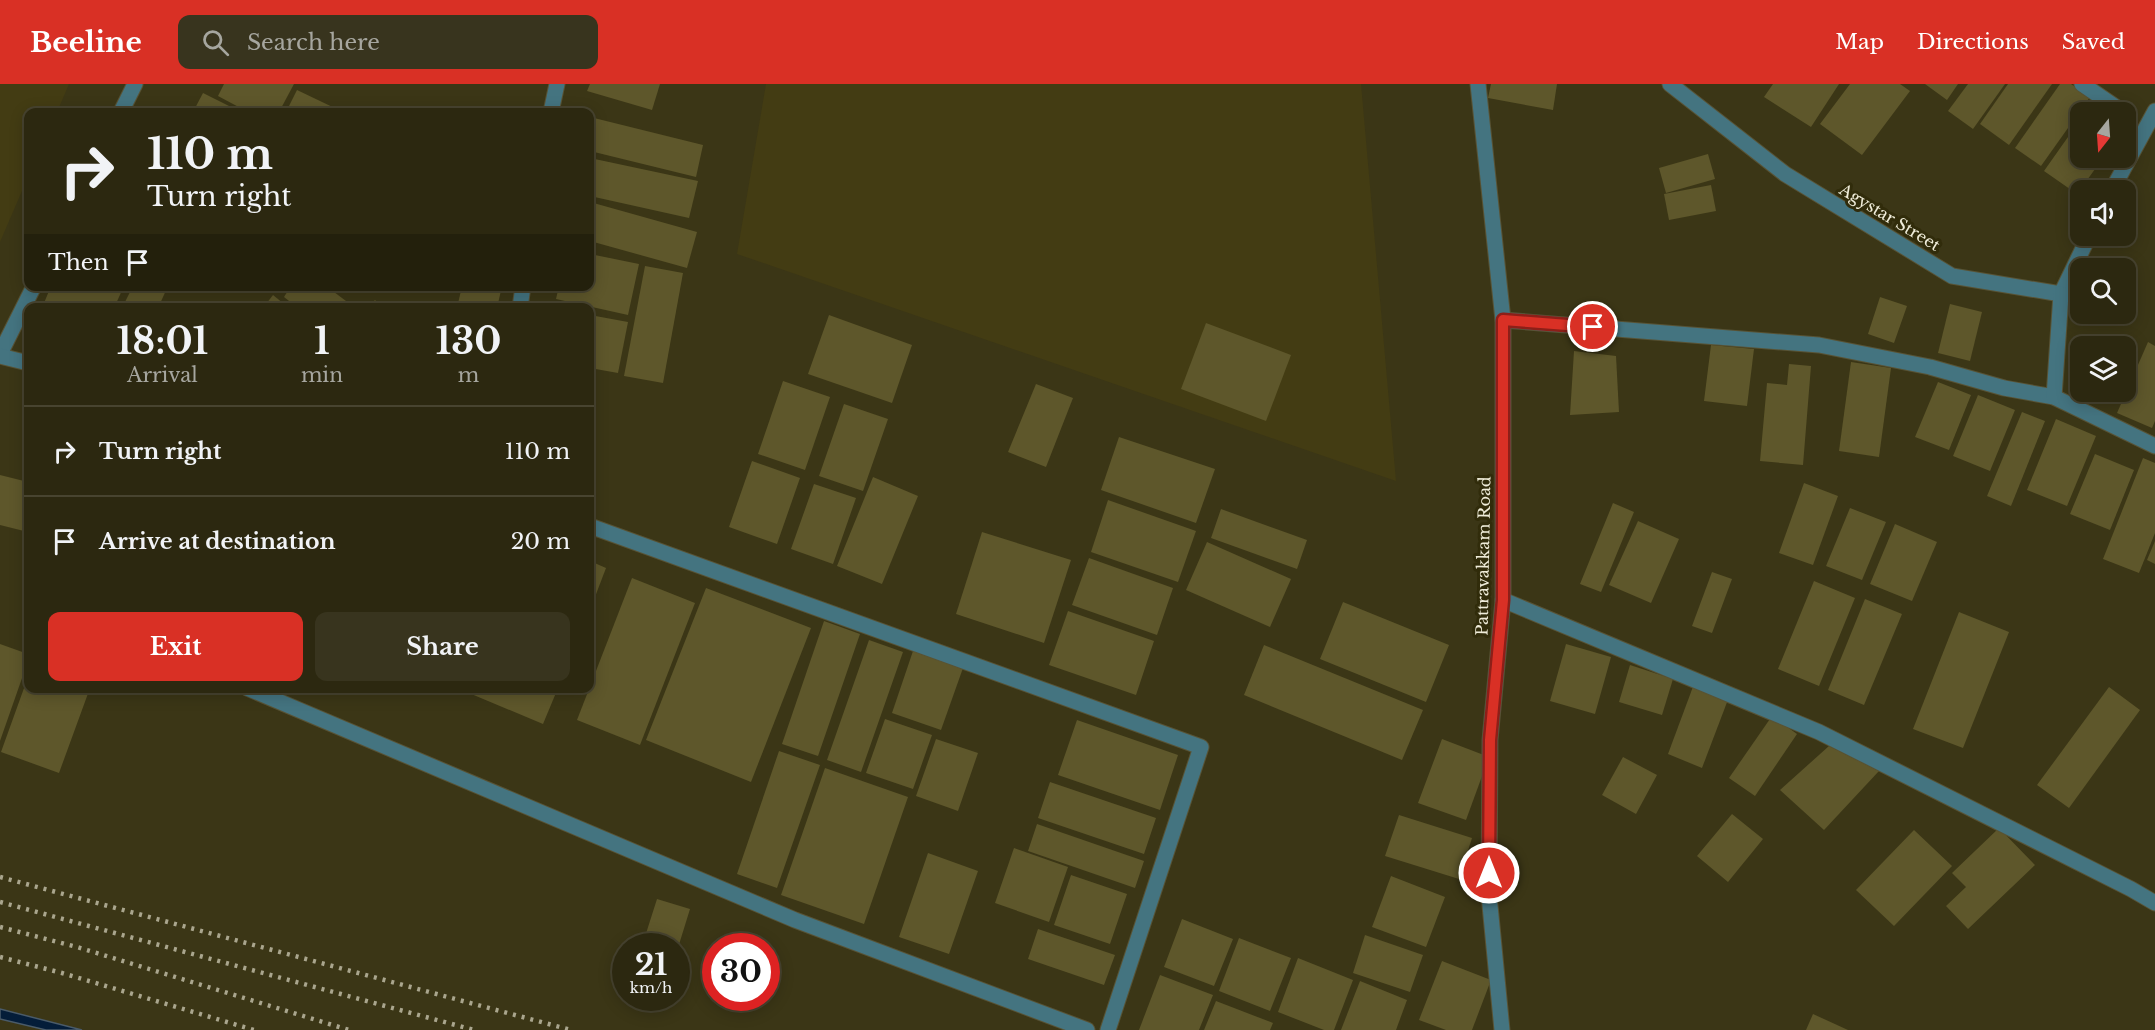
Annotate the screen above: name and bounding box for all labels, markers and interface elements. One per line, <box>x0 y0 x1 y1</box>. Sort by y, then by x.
search box <box>178 15 598 69</box>
text: Beeline <box>30 25 142 60</box>
icon: search <box>199 26 232 59</box>
text: Search here <box>247 29 380 56</box>
text: Map <box>1835 29 1884 55</box>
text: Directions <box>1917 29 2029 55</box>
text: Saved <box>2062 29 2125 55</box>
north arrow <box>2070 102 2136 168</box>
map controls <box>2070 102 2136 402</box>
text: 110 m <box>147 128 273 180</box>
icon: right <box>48 132 126 210</box>
street label: Agystar Street <box>1835 179 1944 255</box>
text: Turn right <box>147 180 291 213</box>
button: sound <box>2070 180 2136 246</box>
icon: arrive <box>121 246 154 279</box>
text: Then <box>48 249 109 276</box>
button: search <box>2070 258 2136 324</box>
pin <box>1567 301 1618 352</box>
icon: arrive <box>1576 310 1609 343</box>
text: 18:01 <box>117 319 208 364</box>
text: 1 <box>314 319 330 364</box>
text: 130 <box>436 319 501 364</box>
button: layers <box>2070 336 2136 402</box>
text: Arrival <box>127 363 198 387</box>
text: min <box>301 363 343 387</box>
text: m <box>458 363 479 387</box>
icon: right <box>48 435 81 468</box>
text: Turn right <box>99 438 221 465</box>
text: 110 m <box>505 438 570 465</box>
street label: Pattravakkam Road <box>1472 476 1494 636</box>
icon: arrive <box>48 525 81 558</box>
text: Arrive at destination <box>99 528 336 555</box>
text: 20 m <box>511 528 570 555</box>
button: Exit <box>48 612 303 681</box>
button: Share <box>315 612 570 681</box>
position arrow <box>1457 841 1521 905</box>
speed limit sign: 30 <box>702 933 780 1011</box>
text: 21 <box>635 946 667 983</box>
text: km/h <box>630 978 672 997</box>

